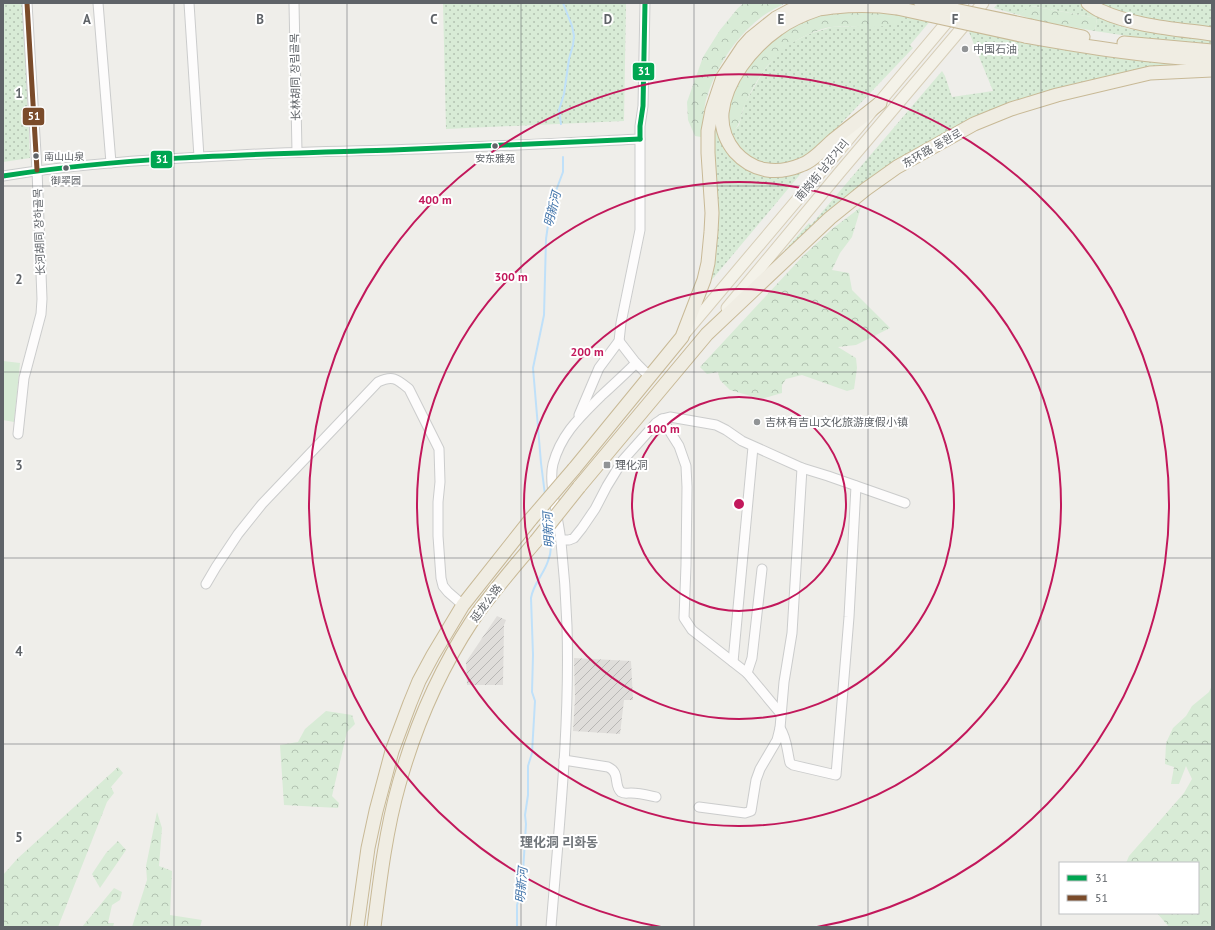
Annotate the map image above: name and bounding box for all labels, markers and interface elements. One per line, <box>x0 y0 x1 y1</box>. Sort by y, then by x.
text: A <box>83 11 91 28</box>
text: B <box>256 11 264 28</box>
text: C <box>430 11 438 28</box>
text: D <box>604 11 612 28</box>
text: E <box>778 11 785 28</box>
text: F <box>952 11 959 28</box>
text: G <box>1124 11 1132 28</box>
street label: 长林胡同 장림골목 <box>287 33 303 121</box>
place label: 中国石油 <box>973 42 1017 56</box>
marker: 中国石油 <box>960 44 970 54</box>
line badge: 31 <box>632 62 655 81</box>
text: 31 <box>638 64 650 78</box>
text: 1 <box>15 85 23 102</box>
line badge: 51 <box>22 107 45 126</box>
text: 51 <box>28 109 40 123</box>
street label: 东环路 동환로 <box>900 125 964 171</box>
street label: 南岗街 남강거리 <box>792 136 852 204</box>
marker: 安东雅苑 <box>490 141 500 151</box>
place label: 南山山泉 <box>44 150 85 163</box>
line badge: 31 <box>150 150 173 169</box>
marker: 南山山泉 <box>31 151 41 161</box>
text: 31 <box>156 152 168 166</box>
place label: 安东雅苑 <box>475 152 515 165</box>
marker: 御翠园 <box>61 163 71 173</box>
place label: 御翠园 <box>51 174 81 187</box>
street label: 长河胡同 장하골목 <box>30 188 48 276</box>
water label: 明新河 <box>540 188 564 228</box>
text: 400 m <box>418 192 452 207</box>
text: 300 m <box>494 269 528 284</box>
text: 2 <box>15 271 23 288</box>
text: 200 m <box>570 344 604 359</box>
place label: 吉林有吉山文化旅游度假小镇 <box>765 415 908 429</box>
marker: 吉林有吉山文化旅游度假小镇 <box>752 417 762 427</box>
text: 100 m <box>646 421 680 436</box>
text: 3 <box>15 457 23 474</box>
place label: 理化洞 <box>615 458 648 472</box>
marker: 理化洞 <box>602 460 612 470</box>
centre of rings <box>732 497 746 511</box>
water label: 明新河 <box>539 510 556 548</box>
street label: 延龙公路 <box>467 581 505 625</box>
text: 4 <box>15 643 23 660</box>
text: 5 <box>15 829 23 846</box>
district label: 理化洞 리화동 <box>520 834 598 851</box>
legend <box>1059 862 1199 914</box>
water label: 明新河 <box>512 864 530 904</box>
text: 31 <box>1095 870 1108 885</box>
text: 51 <box>1095 890 1108 905</box>

